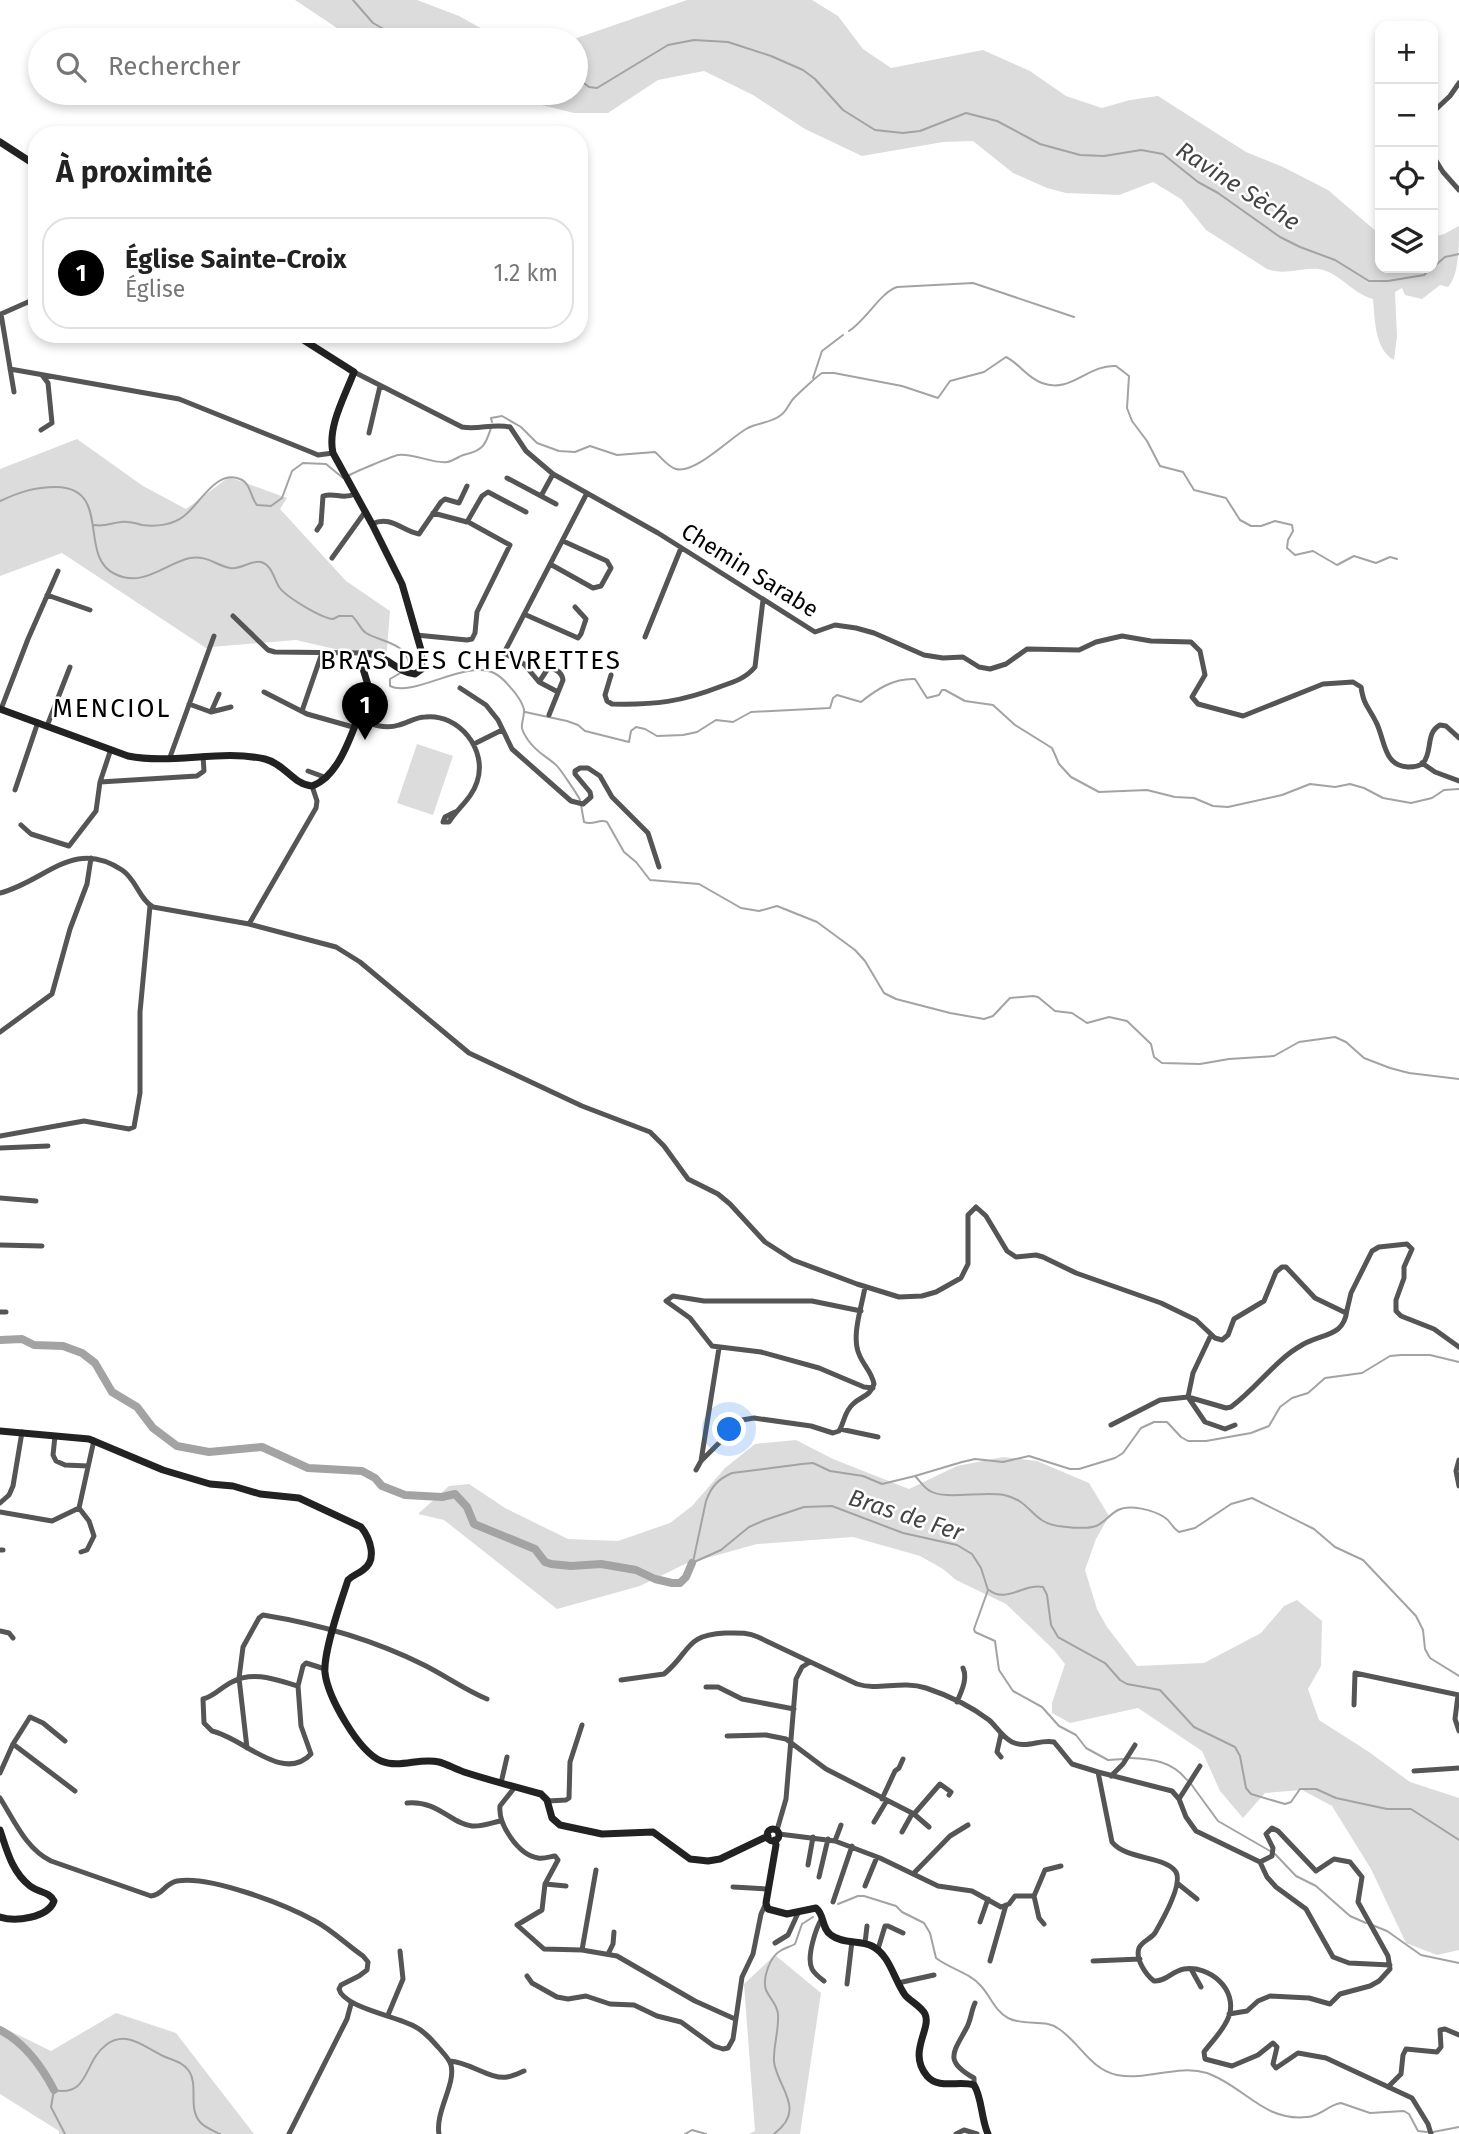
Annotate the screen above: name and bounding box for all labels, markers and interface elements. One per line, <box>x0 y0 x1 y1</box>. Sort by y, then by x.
map controls <box>1375 21 1438 273</box>
button: + <box>1375 21 1438 84</box>
search box <box>28 28 588 105</box>
icon: search <box>52 48 90 86</box>
text: Rechercher <box>108 51 240 82</box>
button: − <box>1375 84 1438 147</box>
water label: Ravine Sèche <box>1171 136 1305 236</box>
button: locate <box>1375 147 1438 210</box>
text: À proximité <box>56 154 212 190</box>
button: layers <box>1375 210 1438 273</box>
text: Église Sainte-Croix <box>125 244 347 275</box>
text: 1 <box>76 259 86 287</box>
text: 1.2 km <box>494 259 558 287</box>
text: Église <box>125 275 185 303</box>
street label: Chemin Sarabe <box>676 517 824 623</box>
district label: BRAS DES CHEVRETTES <box>320 645 622 676</box>
pin: 1 <box>342 682 388 740</box>
district label: MENCIOL <box>52 693 172 724</box>
your location <box>712 1412 746 1446</box>
water label: Bras de Fer <box>845 1483 968 1547</box>

